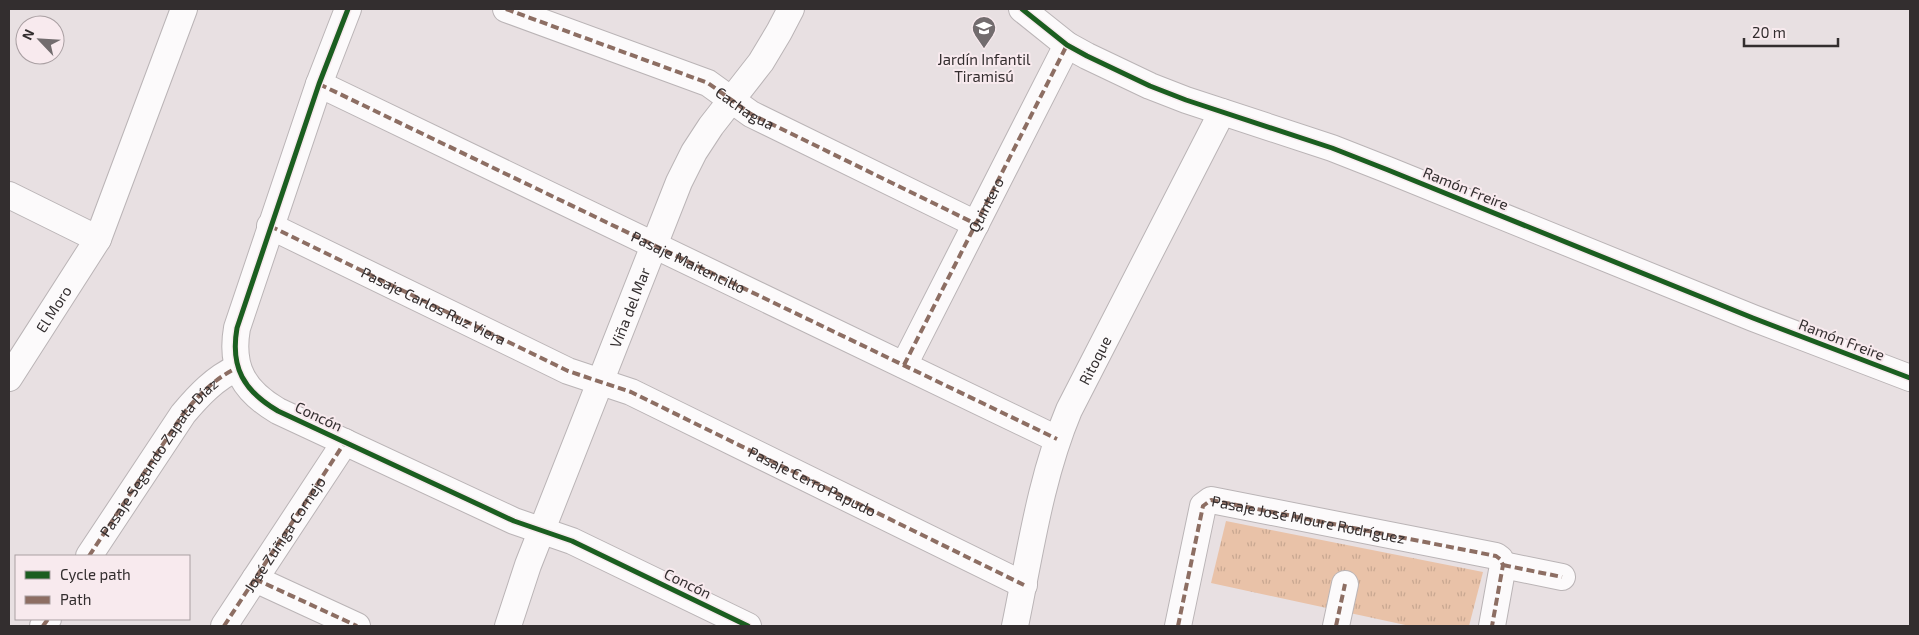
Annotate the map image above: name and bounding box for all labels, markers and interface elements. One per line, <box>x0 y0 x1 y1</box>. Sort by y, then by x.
north arrow <box>15 15 65 65</box>
school or university icon: Jardín Infantil Tiramisú <box>971 15 997 49</box>
scale bar <box>1744 15 1838 47</box>
text: 20 m <box>1752 23 1786 41</box>
text: N <box>18 26 38 42</box>
place label: Jardín Infantil Tiramisú <box>938 50 1031 85</box>
street label: Cachagua <box>712 83 777 133</box>
street label: Ramón Freire <box>1421 163 1511 213</box>
street label: Quintero <box>964 174 1007 236</box>
street label: Pasaje Maitencillo <box>629 227 748 297</box>
street label: Pasaje Carlos Ruz Viera <box>358 263 509 348</box>
street label: Viña del Mar <box>606 265 653 350</box>
street label: El Moro <box>32 282 75 336</box>
street label: Ramón Freire <box>1797 314 1887 364</box>
street label: Ritoque <box>1075 333 1115 388</box>
street label: Pasaje Segundo Zapata Díaz <box>95 374 221 540</box>
street label: Concón <box>292 397 346 435</box>
street label: Pasaje Cerro Papudo <box>746 442 879 520</box>
street label: José Zúñiga Cornejo <box>240 473 329 595</box>
street label: Pasaje José Moure Rodríguez <box>1210 491 1407 547</box>
legend <box>15 555 190 620</box>
street label: Concón <box>661 564 715 602</box>
text: Cycle path <box>60 565 131 583</box>
text: Path <box>60 590 91 608</box>

